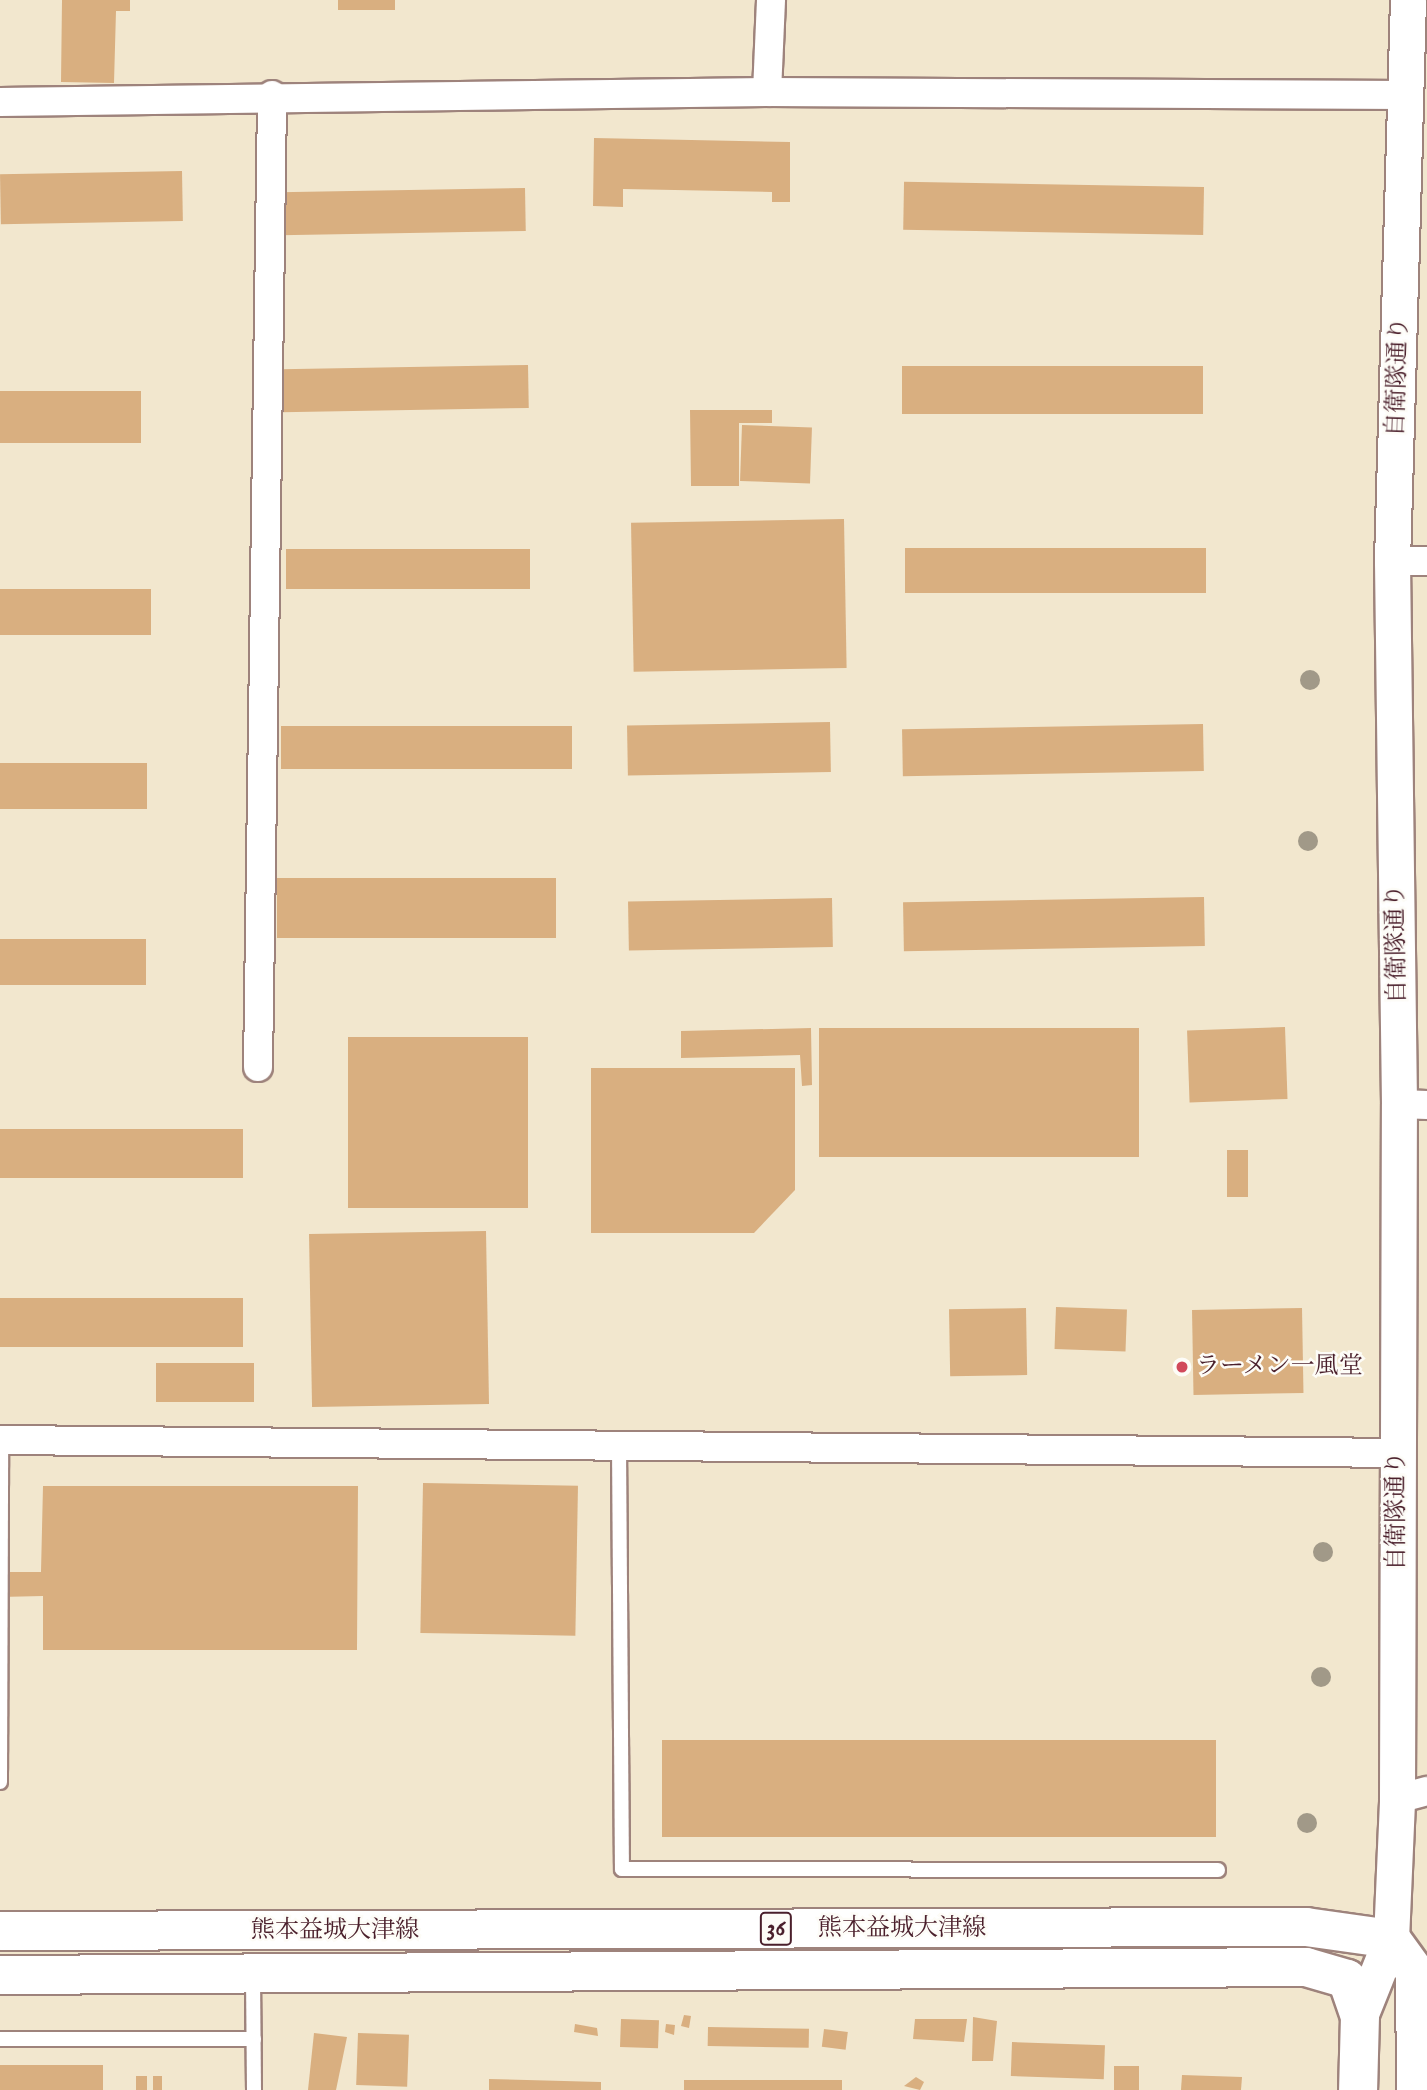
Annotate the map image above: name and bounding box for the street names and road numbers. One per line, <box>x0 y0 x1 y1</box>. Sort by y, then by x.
street label: 自衛隊通り <box>1382 317 1414 437</box>
street label: 自衛隊通り <box>1382 884 1412 1004</box>
street label: 自衛隊通り <box>1383 1451 1411 1571</box>
road number: 36 <box>758 1910 794 1948</box>
street label: 熊本益城大津線 <box>818 1915 986 1943</box>
street label: 熊本益城大津線 <box>251 1917 419 1945</box>

